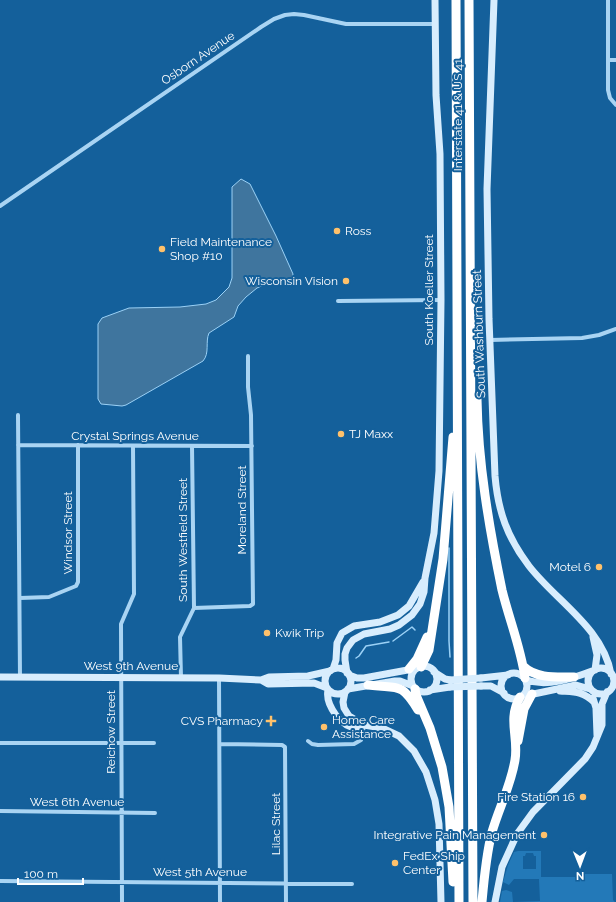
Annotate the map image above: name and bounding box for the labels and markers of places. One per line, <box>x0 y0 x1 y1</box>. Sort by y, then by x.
place label: Ross <box>345 224 372 238</box>
marker: Ross <box>332 226 342 236</box>
place label: Field Maintenance Shop #10 <box>170 235 272 263</box>
marker: Field Maintenance Shop #10 <box>157 244 167 254</box>
place label: Wisconsin Vision <box>245 274 338 288</box>
marker: Wisconsin Vision <box>341 276 351 286</box>
place label: TJ Maxx <box>349 427 393 441</box>
marker: TJ Maxx <box>336 429 346 439</box>
place label: Motel 6 <box>549 560 591 574</box>
marker: Motel 6 <box>594 562 604 572</box>
place label: Kwik Trip <box>275 626 324 640</box>
marker: Kwik Trip <box>262 628 272 638</box>
place label: Home Care Assistance <box>332 713 395 741</box>
place label: CVS Pharmacy <box>181 714 263 728</box>
marker: CVS Pharmacy <box>266 716 276 726</box>
marker: Home Care Assistance <box>319 722 329 732</box>
place label: Fire Station 16 <box>497 790 575 804</box>
marker: Fire Station 16 <box>578 792 588 802</box>
place label: Integrative Pain Management <box>373 828 536 842</box>
marker: Integrative Pain Management <box>539 830 549 840</box>
place label: FedEx Ship Center <box>403 849 465 877</box>
marker: FedEx Ship Center <box>390 858 400 868</box>

